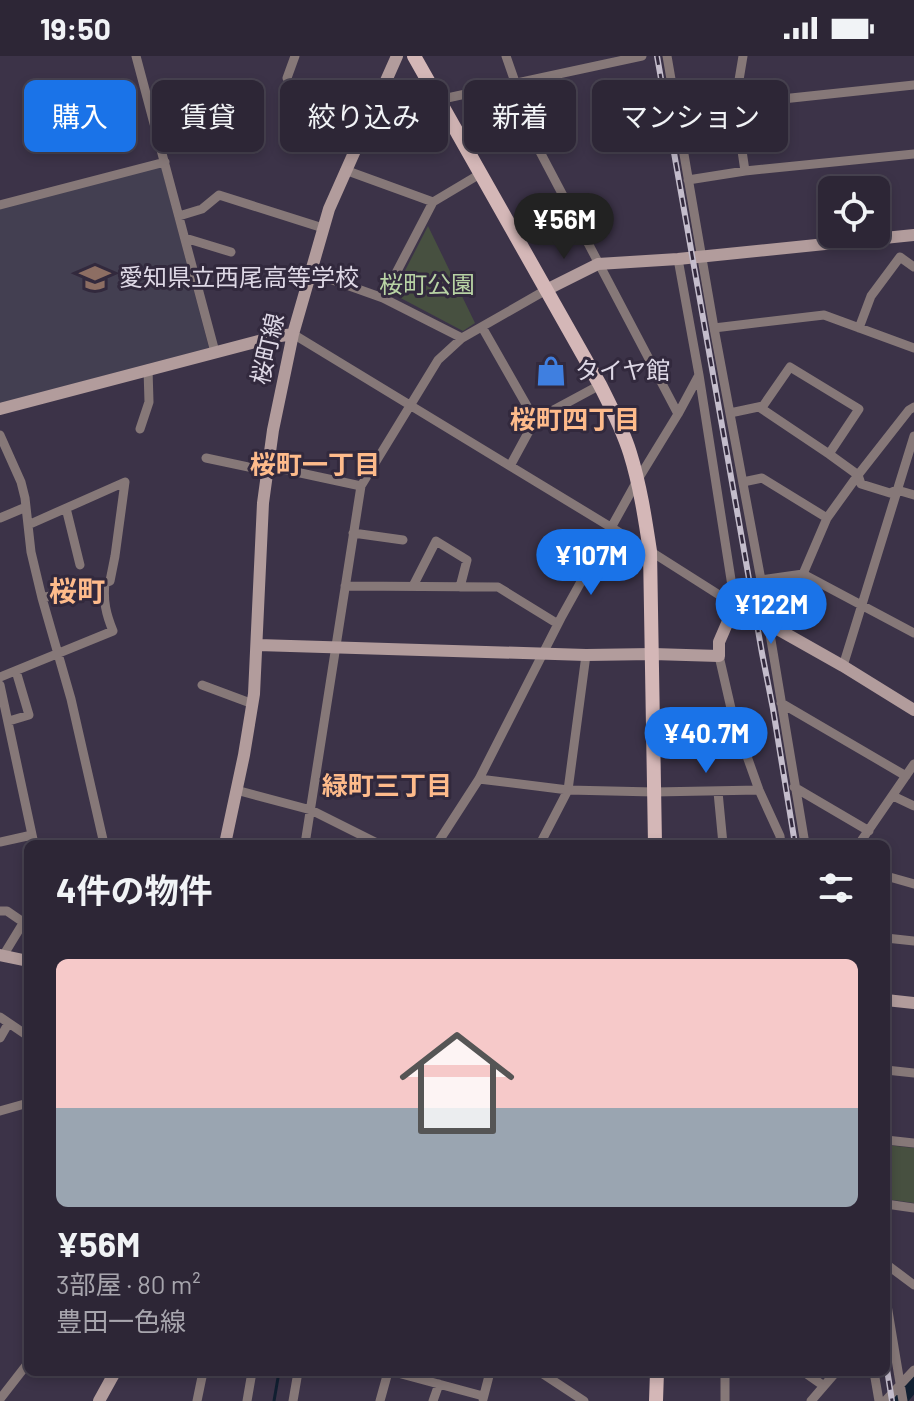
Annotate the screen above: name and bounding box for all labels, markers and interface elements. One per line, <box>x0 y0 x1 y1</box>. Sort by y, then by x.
text: 19:50 <box>40 10 111 46</box>
chip: 購入 <box>24 80 136 152</box>
chip: 賃貸 <box>152 80 264 152</box>
chip: 絞り込み <box>280 80 448 152</box>
chip: 新着 <box>464 80 576 152</box>
chip: マンション <box>592 80 788 152</box>
map controls <box>818 176 890 248</box>
button: locate <box>818 176 890 248</box>
pin: ¥56M <box>517 193 611 261</box>
text: ¥56M <box>532 203 596 234</box>
school or university icon: 愛知県立西尾高等学校 <box>78 261 112 295</box>
place label: 愛知県立西尾高等学校 <box>119 262 359 291</box>
park label: 桜町公園 <box>379 269 475 298</box>
street label: 桜町線 <box>244 310 289 387</box>
shop icon: タイヤ館 <box>534 354 568 388</box>
place label: タイヤ館 <box>575 355 670 384</box>
district label: 桜町四丁目 <box>510 403 640 434</box>
district label: 桜町一丁目 <box>250 448 380 479</box>
pin: ¥107M <box>535 529 647 597</box>
text: ¥107M <box>554 539 628 570</box>
district label: 桜町 <box>49 573 105 607</box>
pin: ¥122M <box>715 578 827 646</box>
text: ¥122M <box>734 588 808 619</box>
pin: ¥40.7M <box>641 707 771 775</box>
text: ¥40.7M <box>663 717 749 748</box>
district label: 緑町三丁目 <box>322 769 452 800</box>
icon: filters <box>814 866 858 910</box>
text: 4件の物件 <box>56 869 213 910</box>
icon: home <box>385 1011 529 1155</box>
text: ¥56M <box>56 1223 140 1264</box>
text: 3部屋 · 80 m² <box>56 1268 201 1299</box>
text: 豊田一色線 <box>56 1305 186 1336</box>

